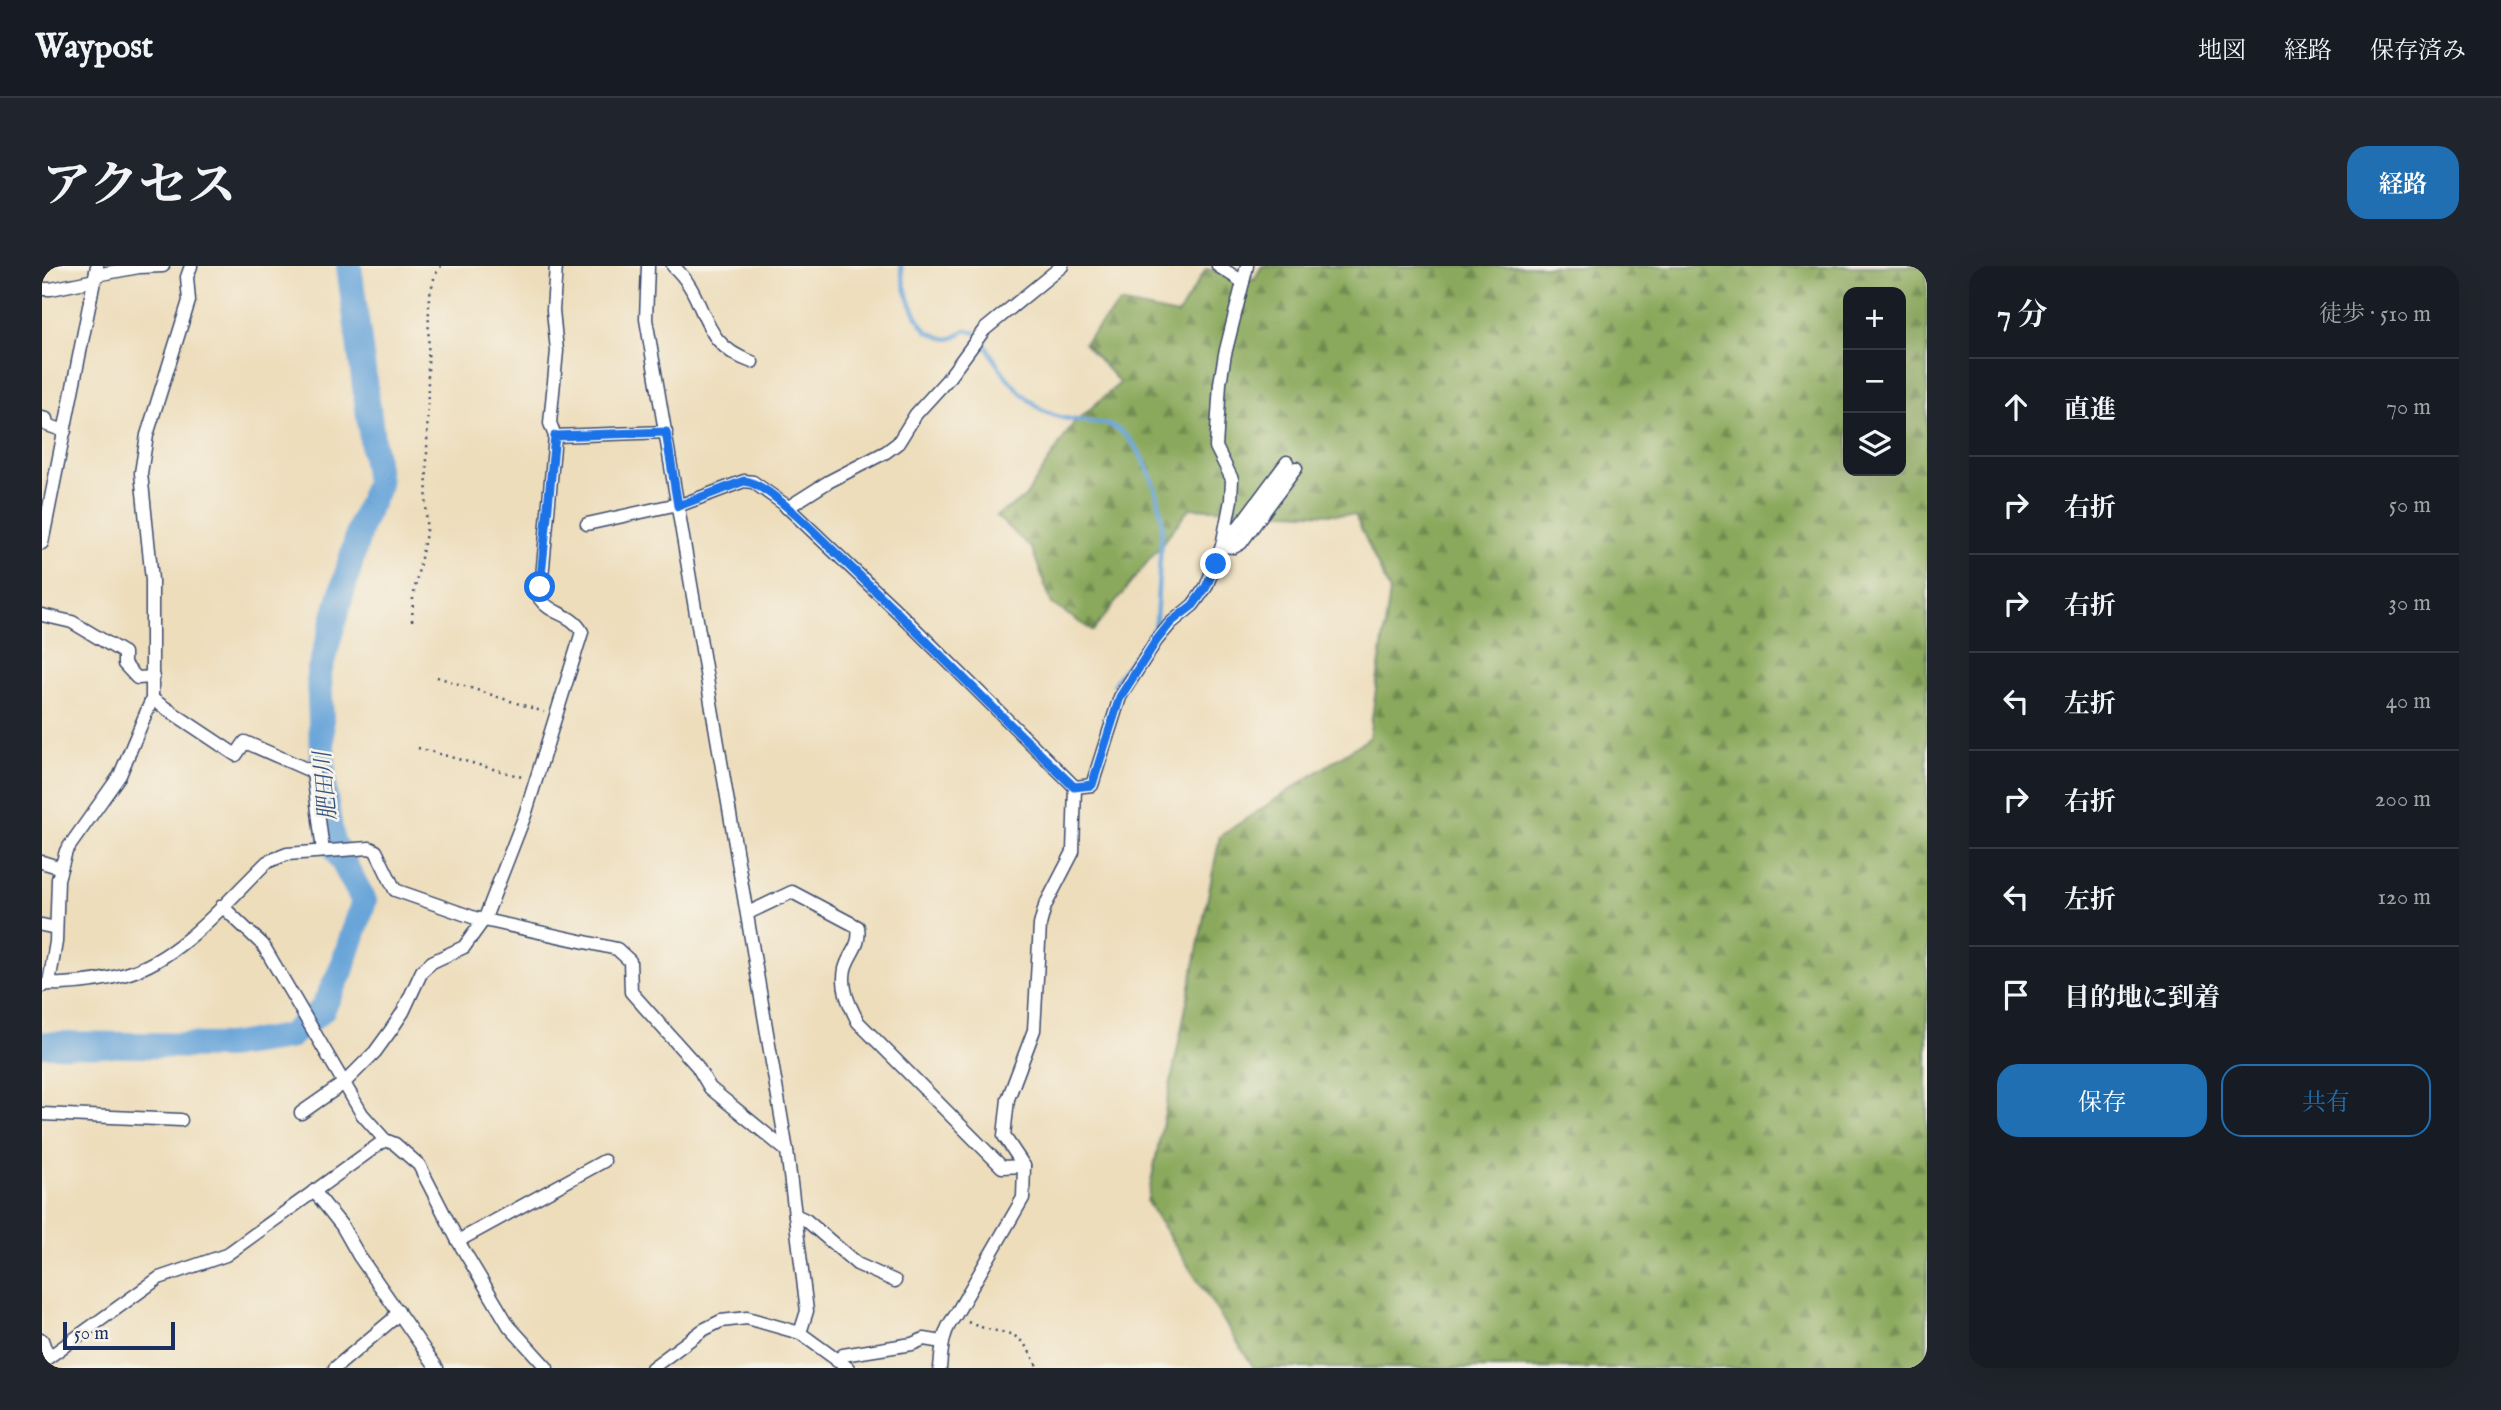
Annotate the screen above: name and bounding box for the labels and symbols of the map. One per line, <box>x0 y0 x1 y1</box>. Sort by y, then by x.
route end <box>1200 548 1231 579</box>
route start <box>524 571 555 602</box>
water label: 肥田川 <box>308 747 343 822</box>
scale bar <box>63 1319 175 1351</box>

